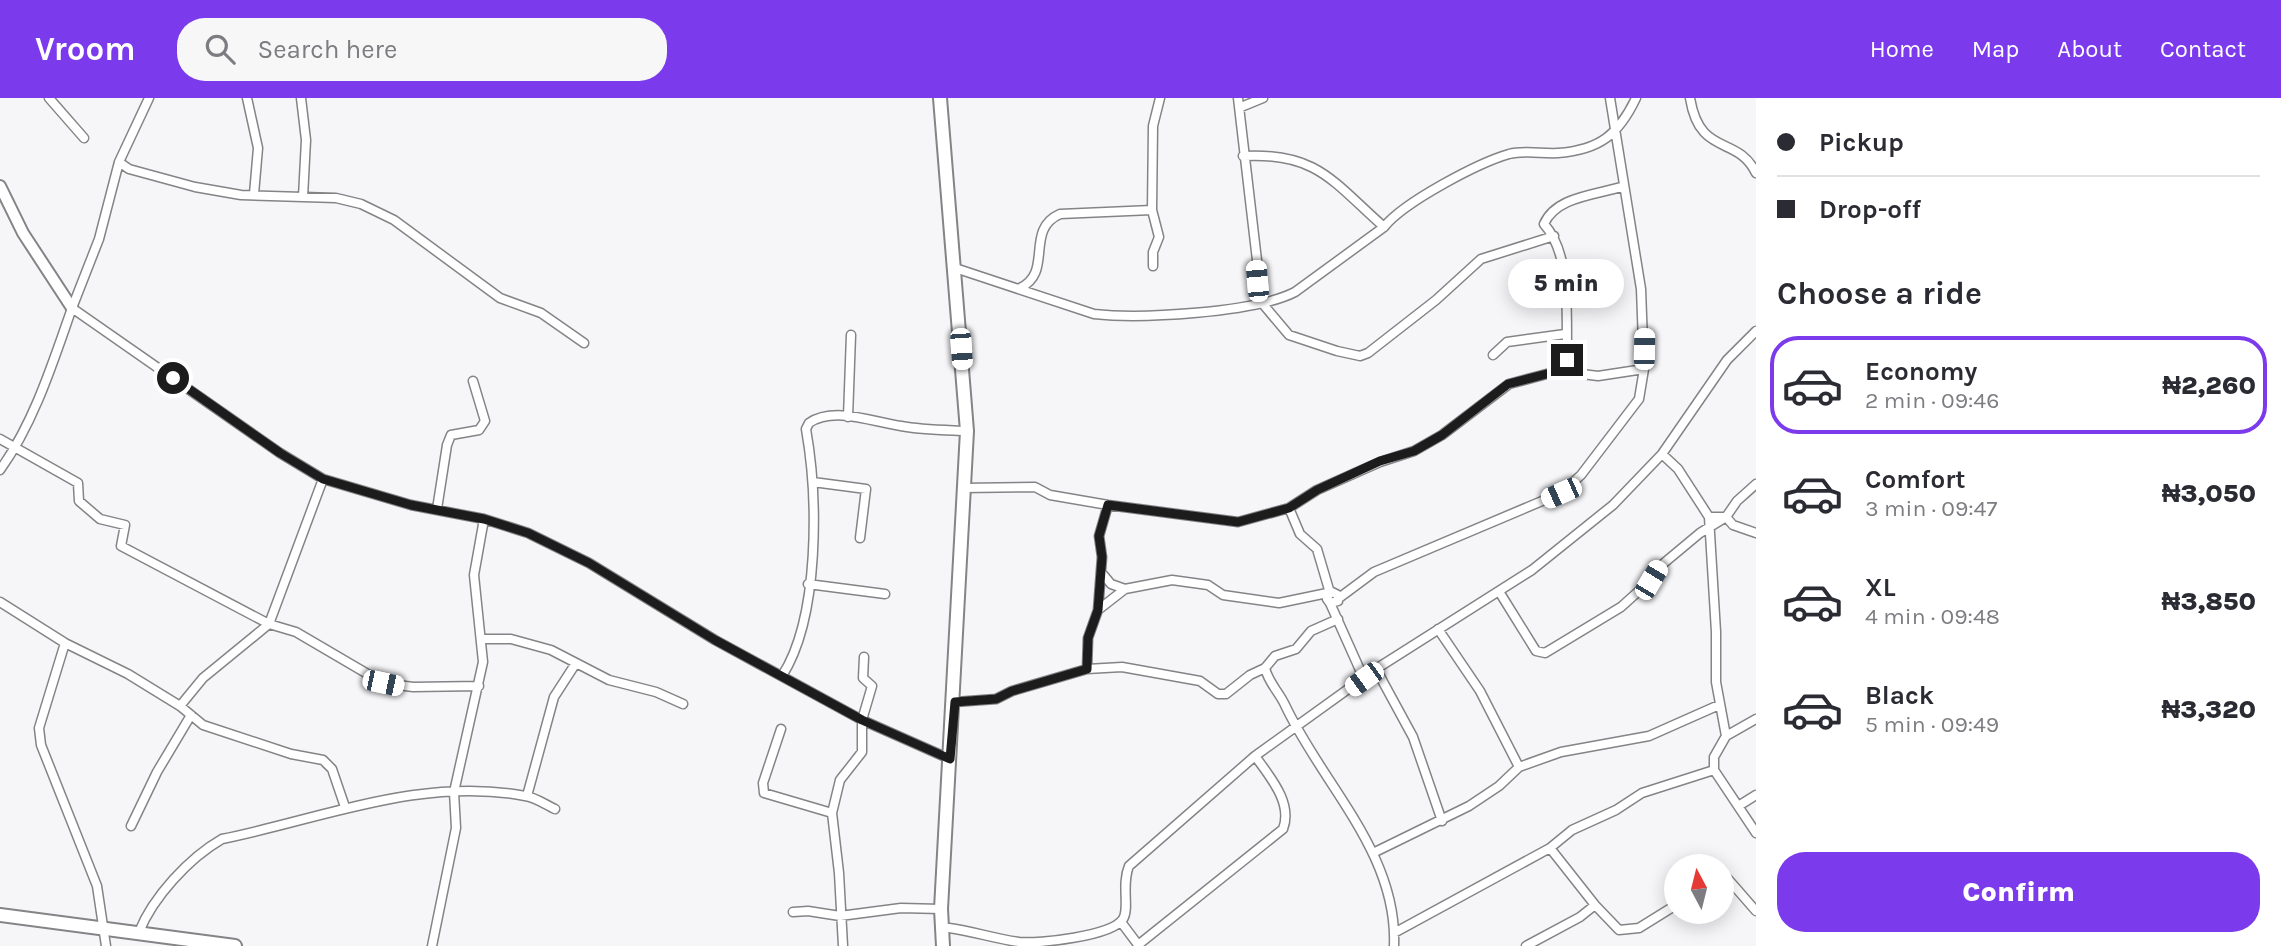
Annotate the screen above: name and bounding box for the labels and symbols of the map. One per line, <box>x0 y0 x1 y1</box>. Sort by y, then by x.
callout: 5 min <box>1509 258 1625 308</box>
car <box>1245 259 1270 303</box>
car <box>950 327 973 371</box>
car <box>1634 328 1655 370</box>
route end <box>1551 344 1583 376</box>
route start <box>157 362 189 394</box>
car <box>1538 475 1585 511</box>
car <box>1632 557 1671 603</box>
car <box>1341 658 1388 700</box>
car <box>361 668 406 698</box>
north arrow <box>1664 854 1734 924</box>

